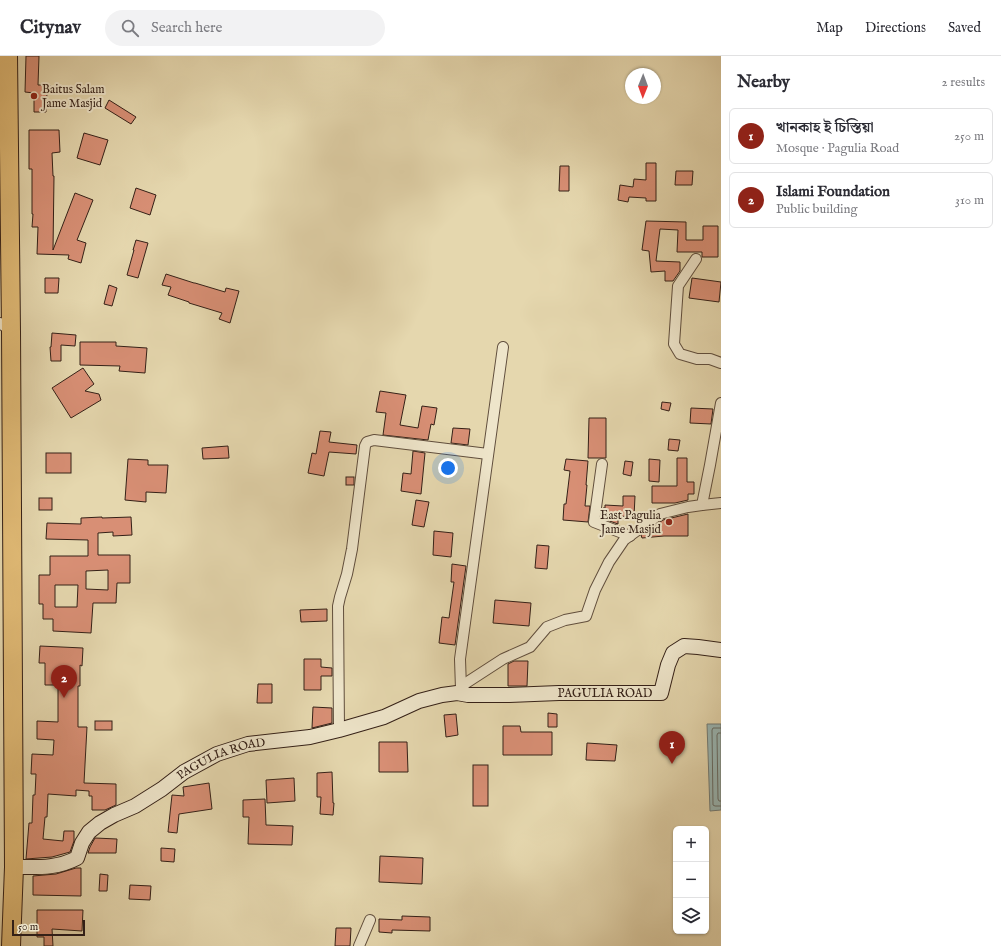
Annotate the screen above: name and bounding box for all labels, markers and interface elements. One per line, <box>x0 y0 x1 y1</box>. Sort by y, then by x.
search box <box>105 10 385 46</box>
text: Citynav <box>20 16 81 40</box>
icon: search <box>119 17 141 39</box>
text: Search here <box>151 18 222 37</box>
text: Map <box>816 19 843 37</box>
text: Directions <box>865 19 926 37</box>
text: Saved <box>948 19 981 37</box>
north arrow <box>625 68 661 104</box>
text: Nearby <box>737 72 790 93</box>
text: 2 results <box>941 74 985 91</box>
place label: Baitus Salam Jame Masjid <box>40 82 105 112</box>
marker: Baitus Salam Jame Masjid <box>29 91 39 101</box>
text: খানকাহ ই চিস্তিয়া <box>776 118 874 137</box>
text: 1 <box>749 128 753 145</box>
text: 250 m <box>954 128 984 145</box>
text: Mosque · Pagulia Road <box>776 140 899 157</box>
text: Islami Foundation <box>776 182 890 201</box>
text: 2 <box>748 192 754 209</box>
text: 310 m <box>955 192 984 209</box>
text: Public building <box>776 201 858 218</box>
your location <box>438 458 458 478</box>
place label: East Pagulia Jame Masjid <box>599 508 662 538</box>
marker: East Pagulia Jame Masjid <box>664 517 674 527</box>
pin: 2 <box>51 665 77 698</box>
street label: PAGULIA ROAD <box>558 686 653 701</box>
pin: 1 <box>659 731 685 764</box>
street label: PAGULIA ROAD <box>174 735 266 783</box>
map controls <box>673 826 709 934</box>
button: + <box>673 826 709 862</box>
button: − <box>673 862 709 898</box>
button: layers <box>673 898 709 934</box>
scale bar <box>12 918 85 937</box>
text: 50 m <box>18 920 38 934</box>

